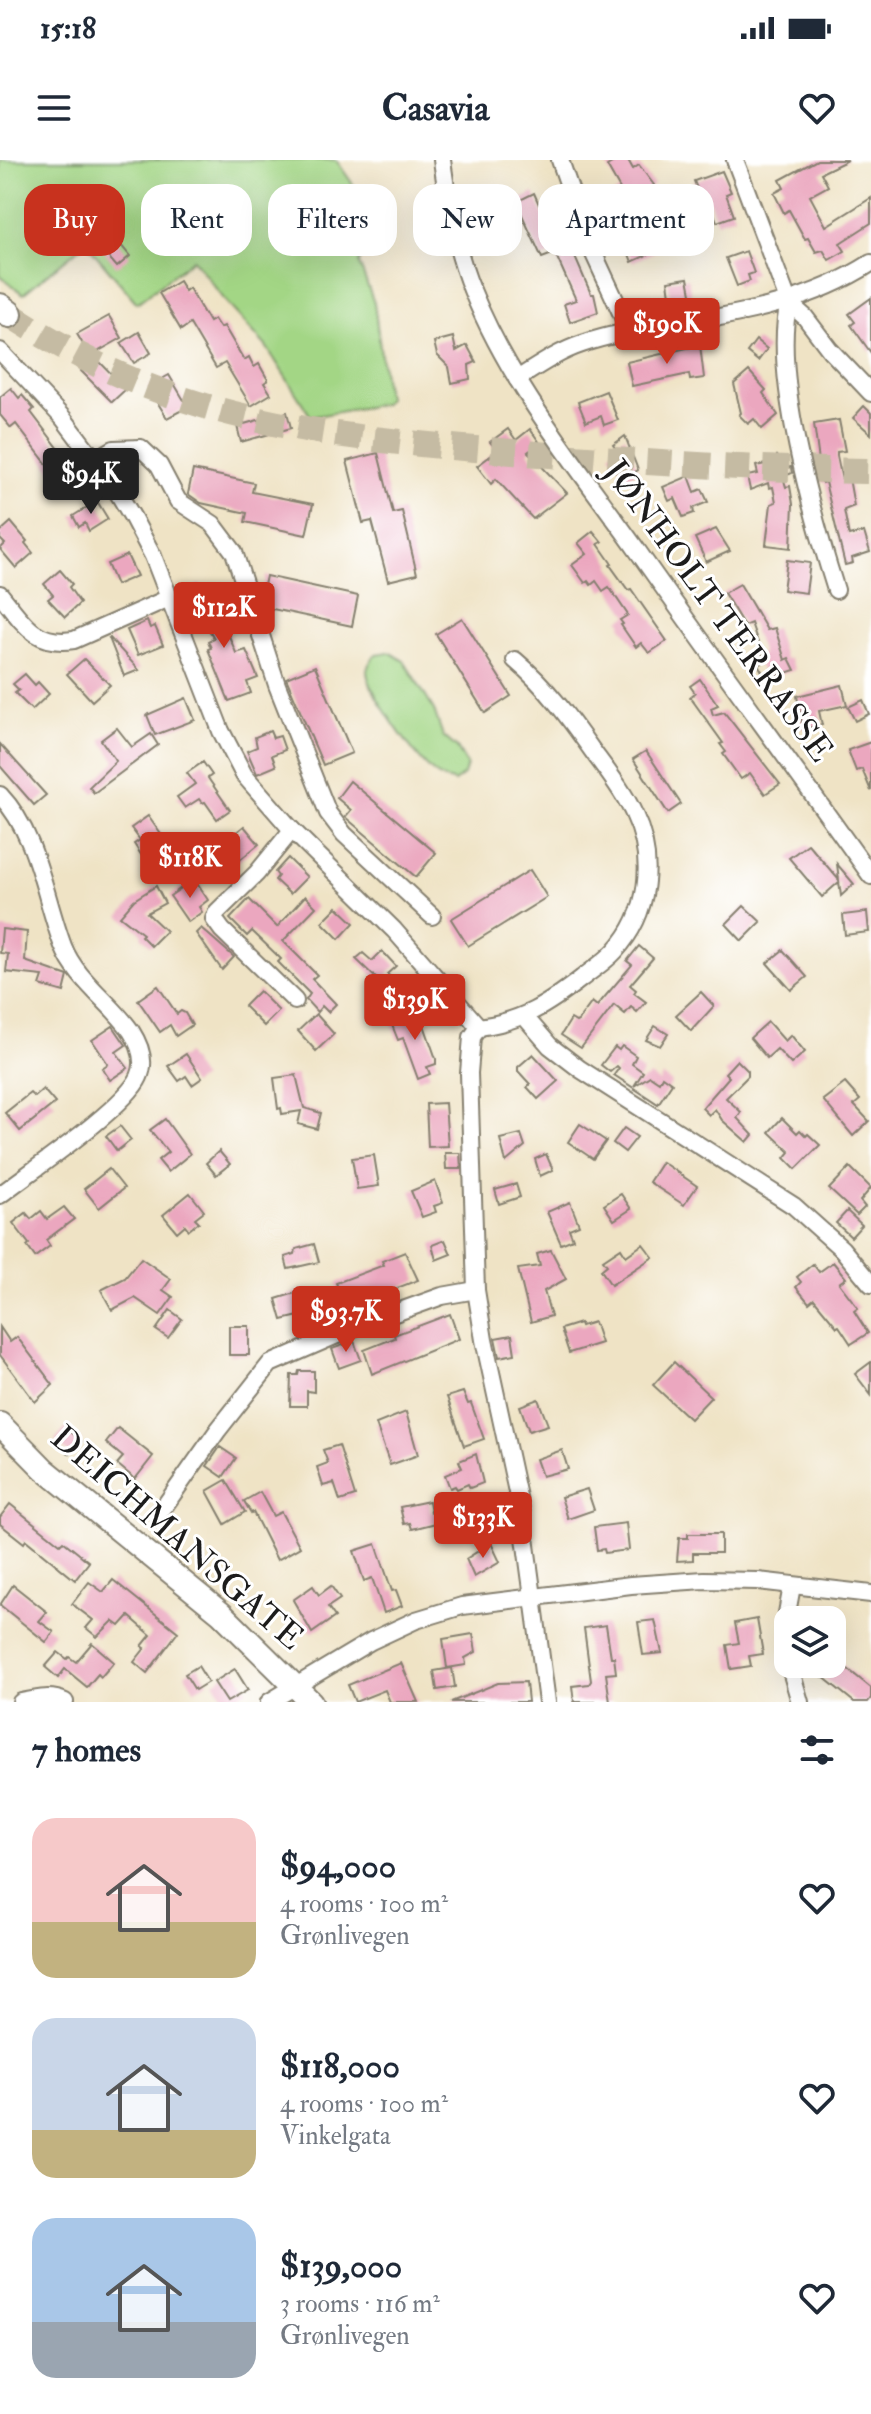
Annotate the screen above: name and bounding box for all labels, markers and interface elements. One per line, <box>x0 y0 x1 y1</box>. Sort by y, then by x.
text: 15:18 <box>40 10 96 47</box>
icon: menu <box>32 86 76 130</box>
text: Casavia <box>382 86 489 131</box>
icon: heart <box>795 86 839 130</box>
chip: Buy <box>24 184 125 256</box>
chip: Rent <box>141 184 252 256</box>
chip: Filters <box>268 184 397 256</box>
chip: New <box>413 184 522 256</box>
chip: Apartment <box>538 184 714 256</box>
pin: $190K <box>611 298 723 366</box>
text: $190K <box>633 308 701 340</box>
pin: $94K <box>44 448 138 516</box>
street label: JØNHOLT TERRASSE <box>593 451 842 771</box>
text: $94K <box>61 458 121 490</box>
pin: $112K <box>168 582 280 650</box>
text: $112K <box>192 592 256 624</box>
pin: $118K <box>134 832 246 900</box>
text: $118K <box>158 842 222 874</box>
pin: $139K <box>359 974 471 1042</box>
text: $139K <box>382 984 448 1016</box>
pin: $93.7K <box>281 1286 411 1354</box>
text: $93.7K <box>310 1296 382 1328</box>
street label: DEICHMANSGATE <box>42 1417 312 1659</box>
pin: $133K <box>427 1492 539 1560</box>
text: $133K <box>452 1502 514 1534</box>
map controls <box>774 1606 846 1678</box>
button: layers <box>774 1606 846 1678</box>
icon: filters <box>795 1728 839 1772</box>
text: 7 homes <box>32 1729 141 1772</box>
text: $94,000 <box>280 1845 396 1888</box>
icon: home <box>96 1850 192 1946</box>
icon: heart <box>795 1876 839 1920</box>
text: 4 rooms · 100 m² <box>280 1888 448 1920</box>
text: Grønlivegen <box>280 1920 410 1952</box>
text: $118,000 <box>280 2045 400 2088</box>
icon: home <box>96 2050 192 2146</box>
icon: heart <box>795 2076 839 2120</box>
text: 4 rooms · 100 m² <box>280 2088 448 2120</box>
text: Vinkelgata <box>280 2120 391 2152</box>
text: $139,000 <box>280 2245 402 2288</box>
icon: home <box>96 2250 192 2346</box>
icon: heart <box>795 2276 839 2320</box>
text: 3 rooms · 116 m² <box>280 2288 440 2320</box>
text: Grønlivegen <box>280 2320 410 2352</box>

